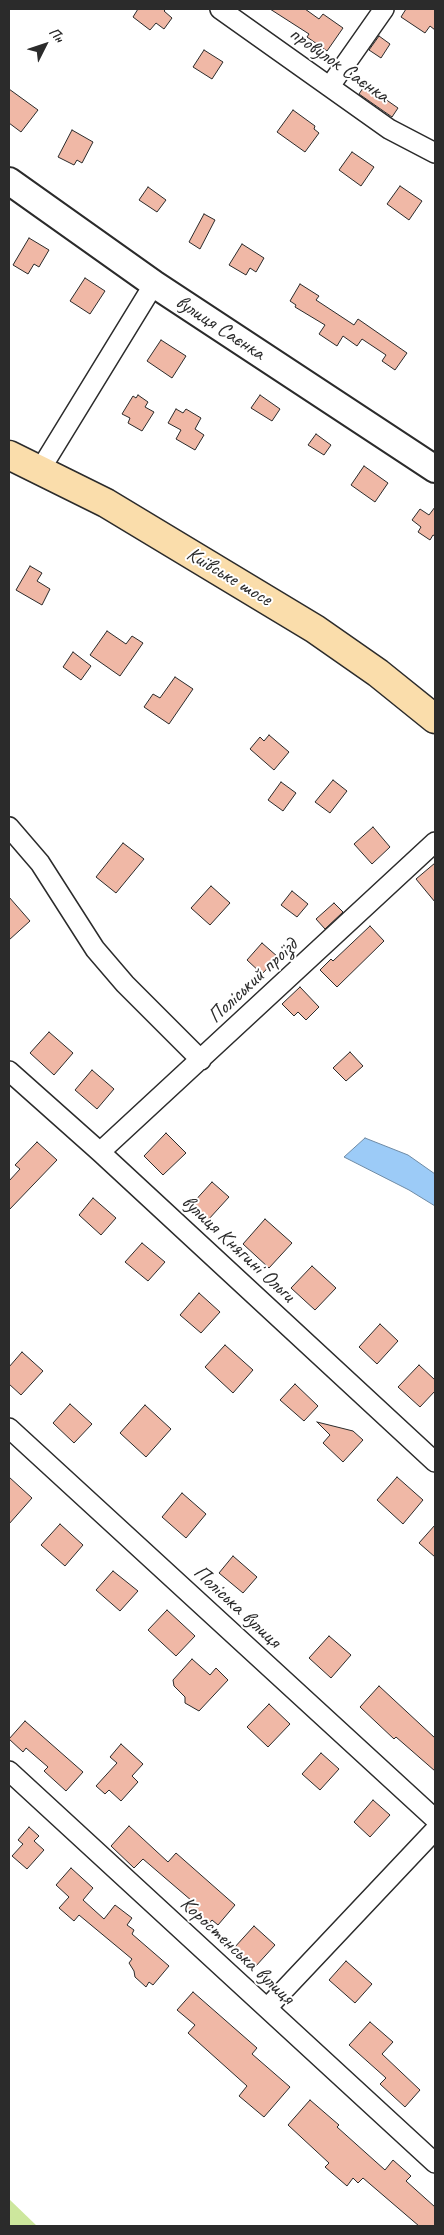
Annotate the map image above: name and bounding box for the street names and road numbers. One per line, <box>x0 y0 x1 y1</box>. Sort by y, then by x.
street label: провулок Саєнка <box>284 21 394 109</box>
street label: вулиця Саєнка <box>171 290 269 366</box>
street label: Київське шосе <box>182 542 276 612</box>
street label: Поліський проїзд <box>203 933 303 1029</box>
street label: вулиця Княгині Ольги <box>176 1190 300 1308</box>
street label: Поліська вулиця <box>188 1560 286 1654</box>
street label: Коростенська вулиця <box>175 1892 299 2010</box>

